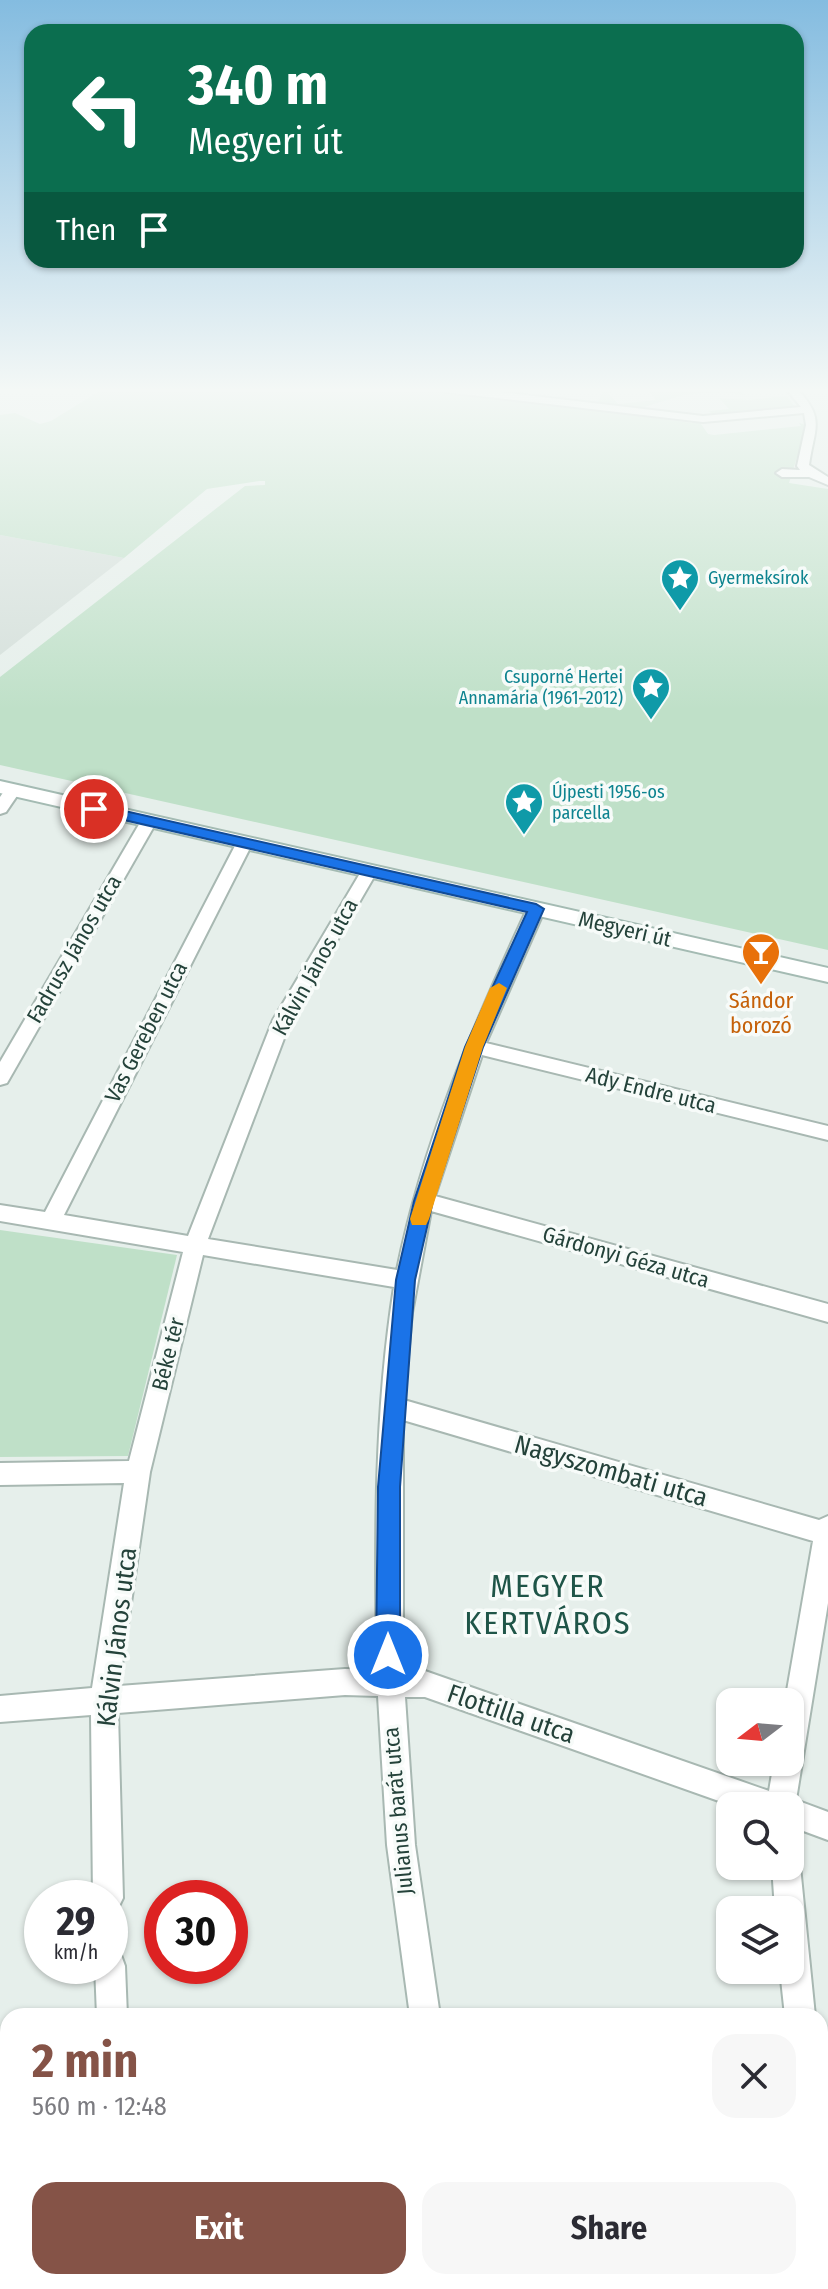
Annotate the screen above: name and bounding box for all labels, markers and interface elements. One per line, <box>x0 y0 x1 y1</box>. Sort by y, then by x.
text: 340 m <box>188 52 328 119</box>
icon: left <box>56 56 160 160</box>
text: Megyeri út <box>188 120 343 164</box>
icon: arrive <box>132 208 176 252</box>
text: Then <box>56 212 116 248</box>
place icon: Gyermeksírok <box>659 557 701 612</box>
place label: Gyermeksírok <box>708 567 809 589</box>
place label: Csuporné Hertei Annamária (1961–2012) <box>459 666 623 709</box>
place icon: Csuporné Hertei Annamária (1961–2012) <box>630 666 672 721</box>
pin <box>60 775 128 843</box>
place label: Újpesti 1956-os parcella <box>552 780 665 824</box>
place icon: Újpesti 1956-os parcella <box>503 781 545 836</box>
icon: arrive <box>72 787 116 831</box>
street label: Fadrusz János utca <box>21 870 127 1028</box>
street label: Kálvin János utca <box>266 894 364 1040</box>
street label: Megyeri út <box>576 905 675 953</box>
bar icon: Sándor borozó <box>740 931 782 986</box>
street label: Vas Gereben utca <box>99 957 193 1107</box>
place label: Sándor borozó <box>729 987 793 1039</box>
street label: Ady Endre utca <box>583 1061 719 1119</box>
street label: Gárdonyi Géza utca <box>540 1220 712 1294</box>
street label: Béke tér <box>146 1314 190 1393</box>
street label: Nagyszombati utca <box>511 1429 711 1513</box>
street label: Kálvin János utca <box>91 1546 143 1728</box>
district label: MEGYER KERTVÁROS <box>464 1567 632 1642</box>
position arrow <box>346 1613 430 1697</box>
street label: Flottilla utca <box>443 1678 579 1750</box>
north arrow <box>716 1688 804 1776</box>
map controls <box>716 1688 804 1984</box>
street label: Julianus barát utca <box>377 1726 419 1896</box>
button: search <box>716 1792 804 1880</box>
speed limit sign: 30 <box>144 1880 248 1984</box>
button: layers <box>716 1896 804 1984</box>
text: 29 <box>56 1898 95 1946</box>
text: km/h <box>54 1940 98 1964</box>
text: 2 min <box>32 2032 138 2090</box>
button: close <box>712 2034 796 2118</box>
text: 560 m · 12:48 <box>32 2091 167 2122</box>
button: Exit <box>32 2182 406 2274</box>
button: Share <box>422 2182 796 2274</box>

